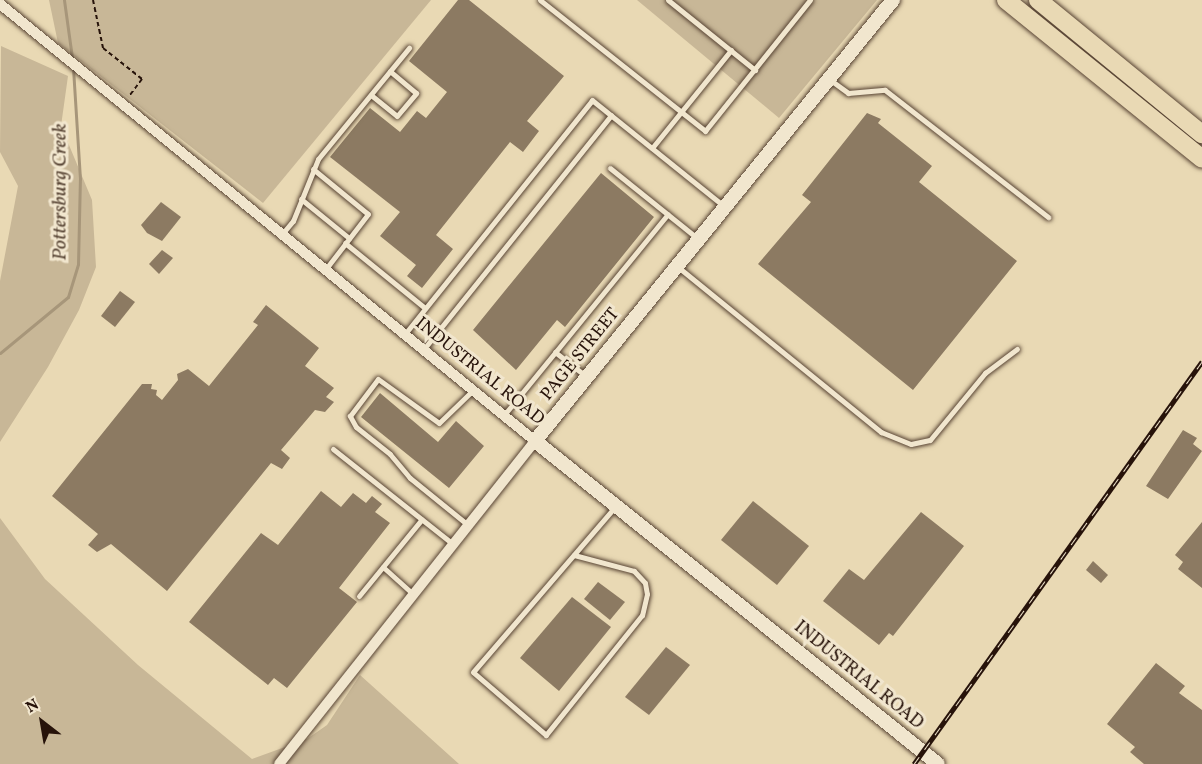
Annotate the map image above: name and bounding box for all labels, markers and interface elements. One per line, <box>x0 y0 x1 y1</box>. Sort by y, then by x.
water label: Pottersburg Creek <box>49 124 73 260</box>
street label: PAGE STREET <box>537 304 625 406</box>
street label: INDUSTRIAL ROAD <box>410 313 548 431</box>
street label: INDUSTRIAL ROAD <box>789 617 927 735</box>
north arrow <box>12 692 72 752</box>
text: N <box>22 694 43 719</box>

